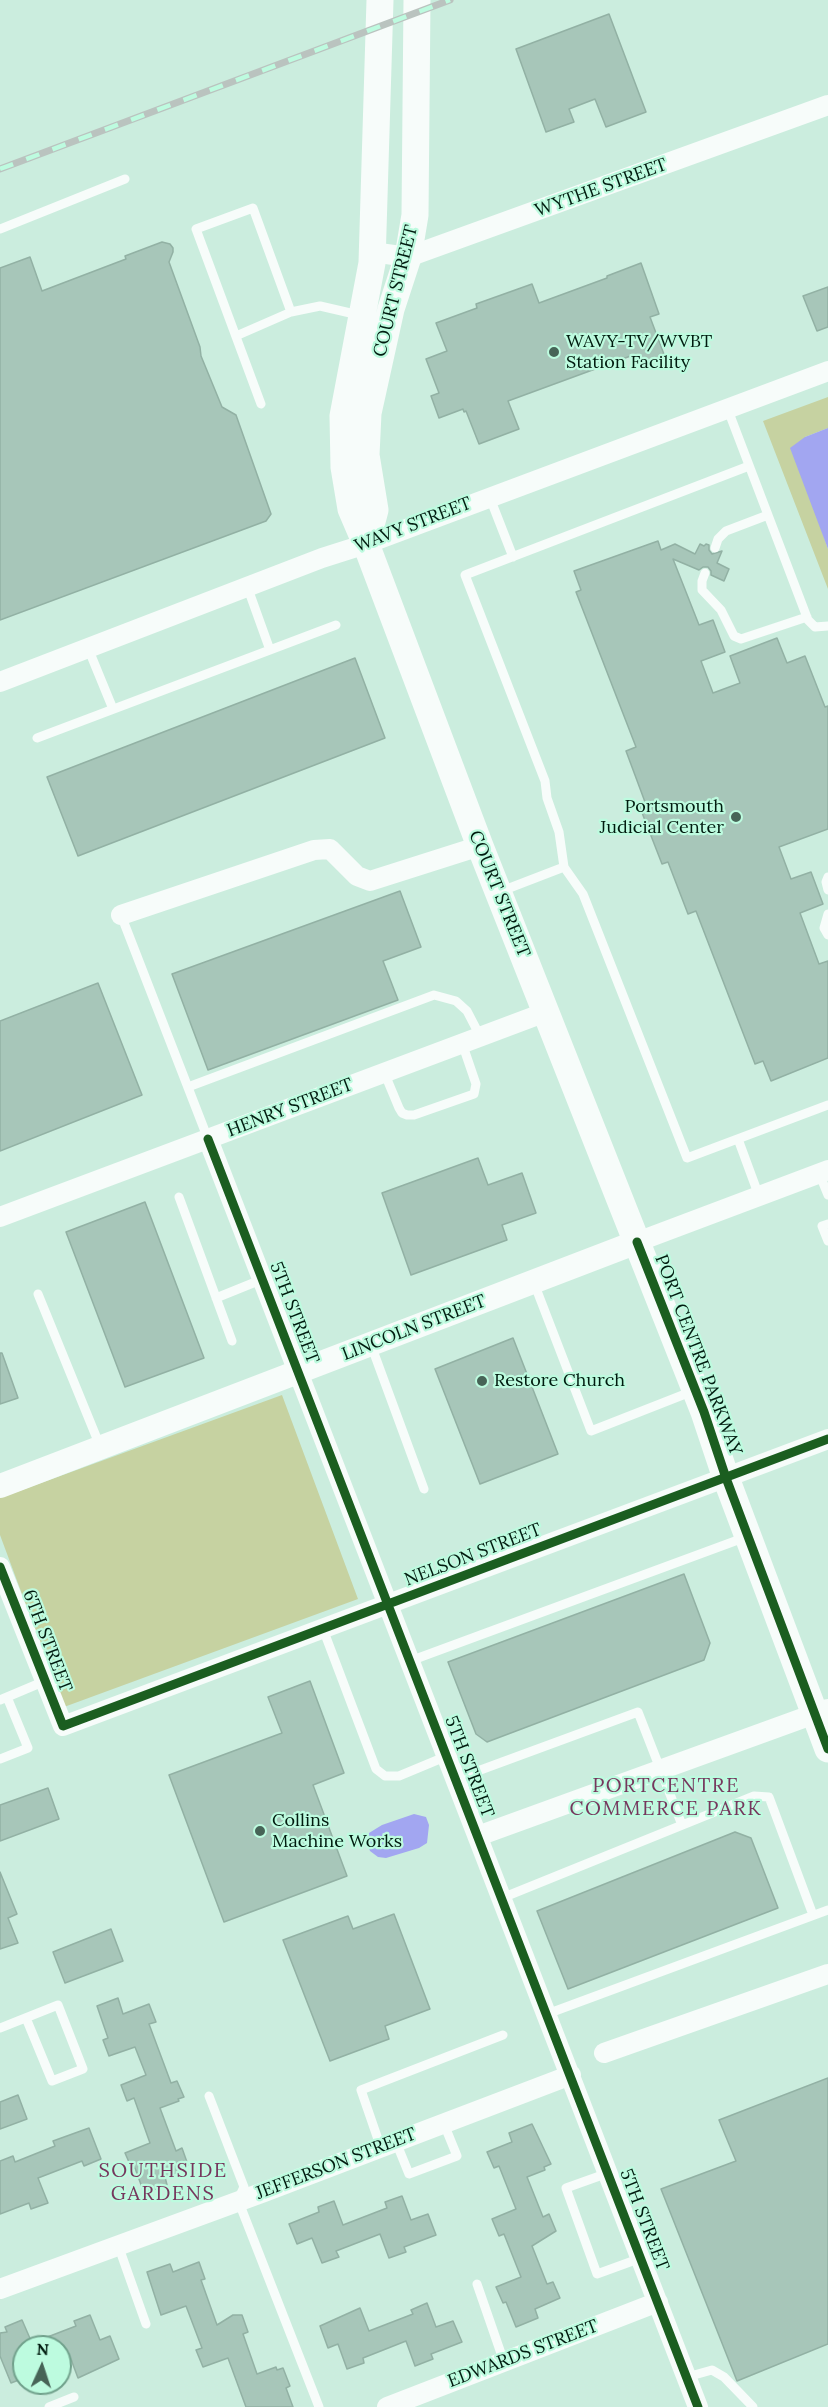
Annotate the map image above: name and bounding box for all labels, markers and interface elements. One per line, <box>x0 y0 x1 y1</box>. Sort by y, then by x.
street label: WYTHE STREET <box>532 154 670 222</box>
street label: COURT STREET <box>369 223 423 359</box>
place label: WAVY-TV/WVBT Station Facility <box>566 331 712 374</box>
marker: WAVY-TV/WVBT Station Facility <box>547 345 561 359</box>
street label: WAVY STREET <box>351 493 475 557</box>
place label: Portsmouth Judicial Center <box>600 796 724 838</box>
marker: Portsmouth Judicial Center <box>729 810 743 824</box>
street label: COURT STREET <box>464 827 534 961</box>
street label: HENRY STREET <box>224 1074 356 1142</box>
street label: PORT CENTRE PARKWAY <box>650 1252 746 1458</box>
street label: 5TH STREET <box>265 1259 323 1367</box>
street label: LINCOLN STREET <box>339 1291 489 1365</box>
place label: Restore Church <box>494 1370 625 1392</box>
marker: Restore Church <box>475 1374 489 1388</box>
street label: NELSON STREET <box>401 1519 545 1591</box>
street label: 6TH STREET <box>18 1587 76 1695</box>
street label: 5TH STREET <box>440 1713 498 1821</box>
district label: PORTCENTRE COMMERCE PARK <box>570 1774 762 1821</box>
place label: Collins Machine Works <box>272 1810 402 1852</box>
marker: Collins Machine Works <box>253 1824 267 1838</box>
street label: JEFFERSON STREET <box>253 2123 419 2205</box>
district label: SOUTHSIDE GARDENS <box>98 2159 228 2206</box>
street label: 5TH STREET <box>615 2166 673 2274</box>
street label: EDWARDS STREET <box>445 2315 601 2393</box>
north arrow <box>12 2335 72 2395</box>
text: N <box>36 2339 50 2359</box>

